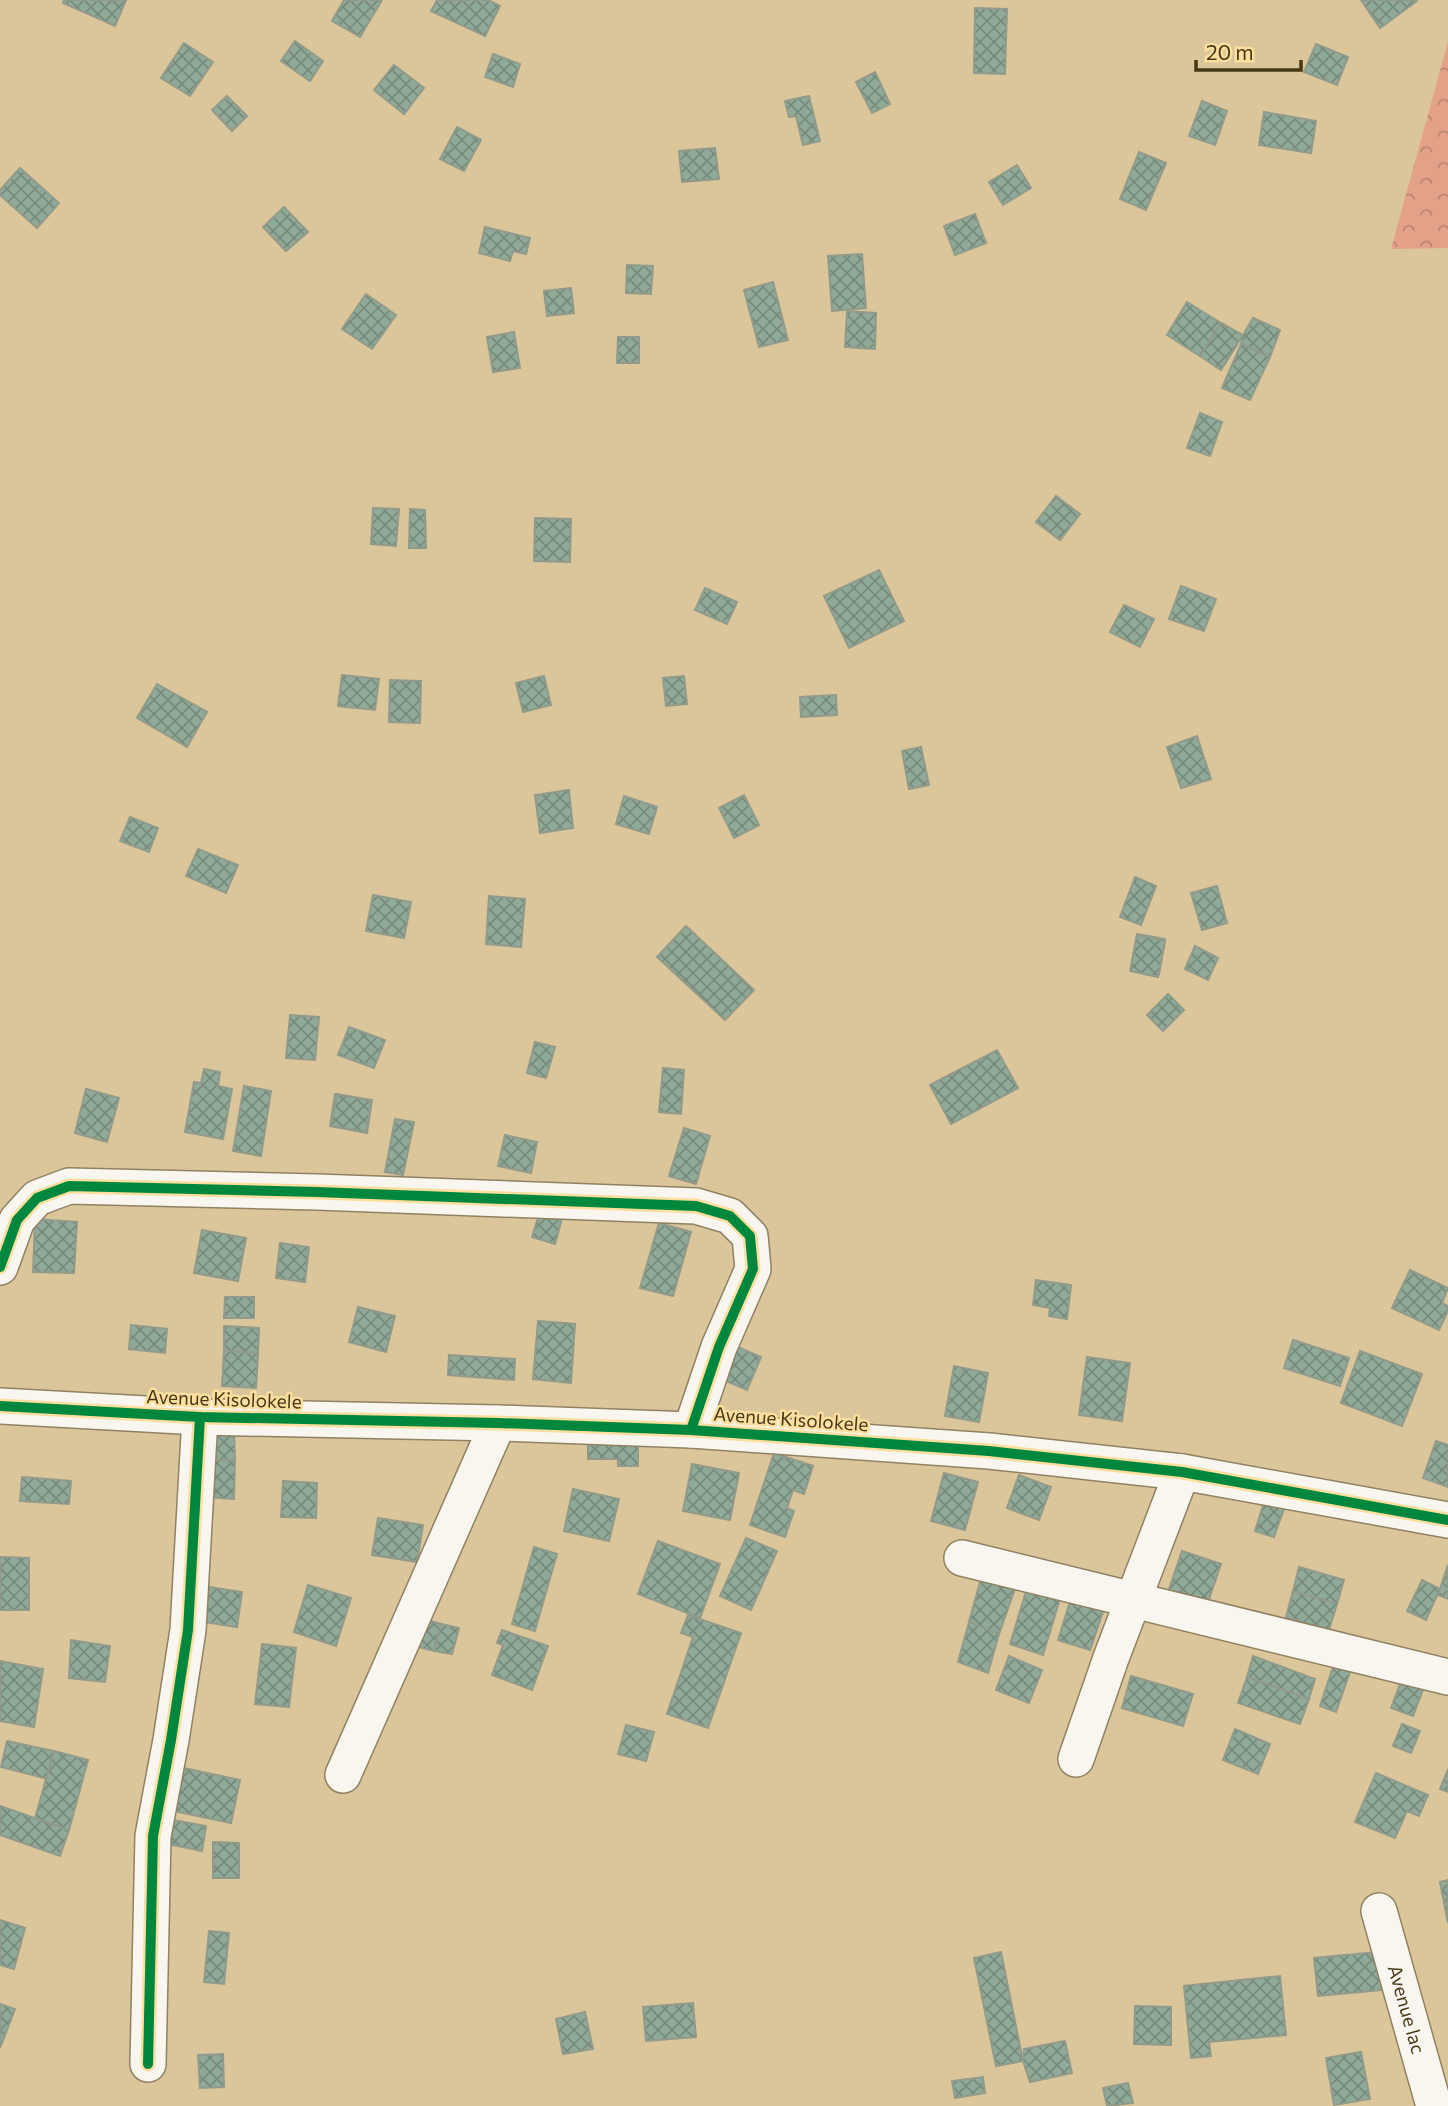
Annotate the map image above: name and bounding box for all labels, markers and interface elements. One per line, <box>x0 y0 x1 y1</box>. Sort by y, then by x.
scale bar <box>1196 28 1301 72</box>
text: 20 m <box>1206 39 1254 64</box>
street label: Avenue Kisolokele <box>146 1384 302 1413</box>
street label: Avenue Kisolokele <box>713 1402 869 1435</box>
street label: Avenue lac <box>1384 1962 1431 2056</box>

